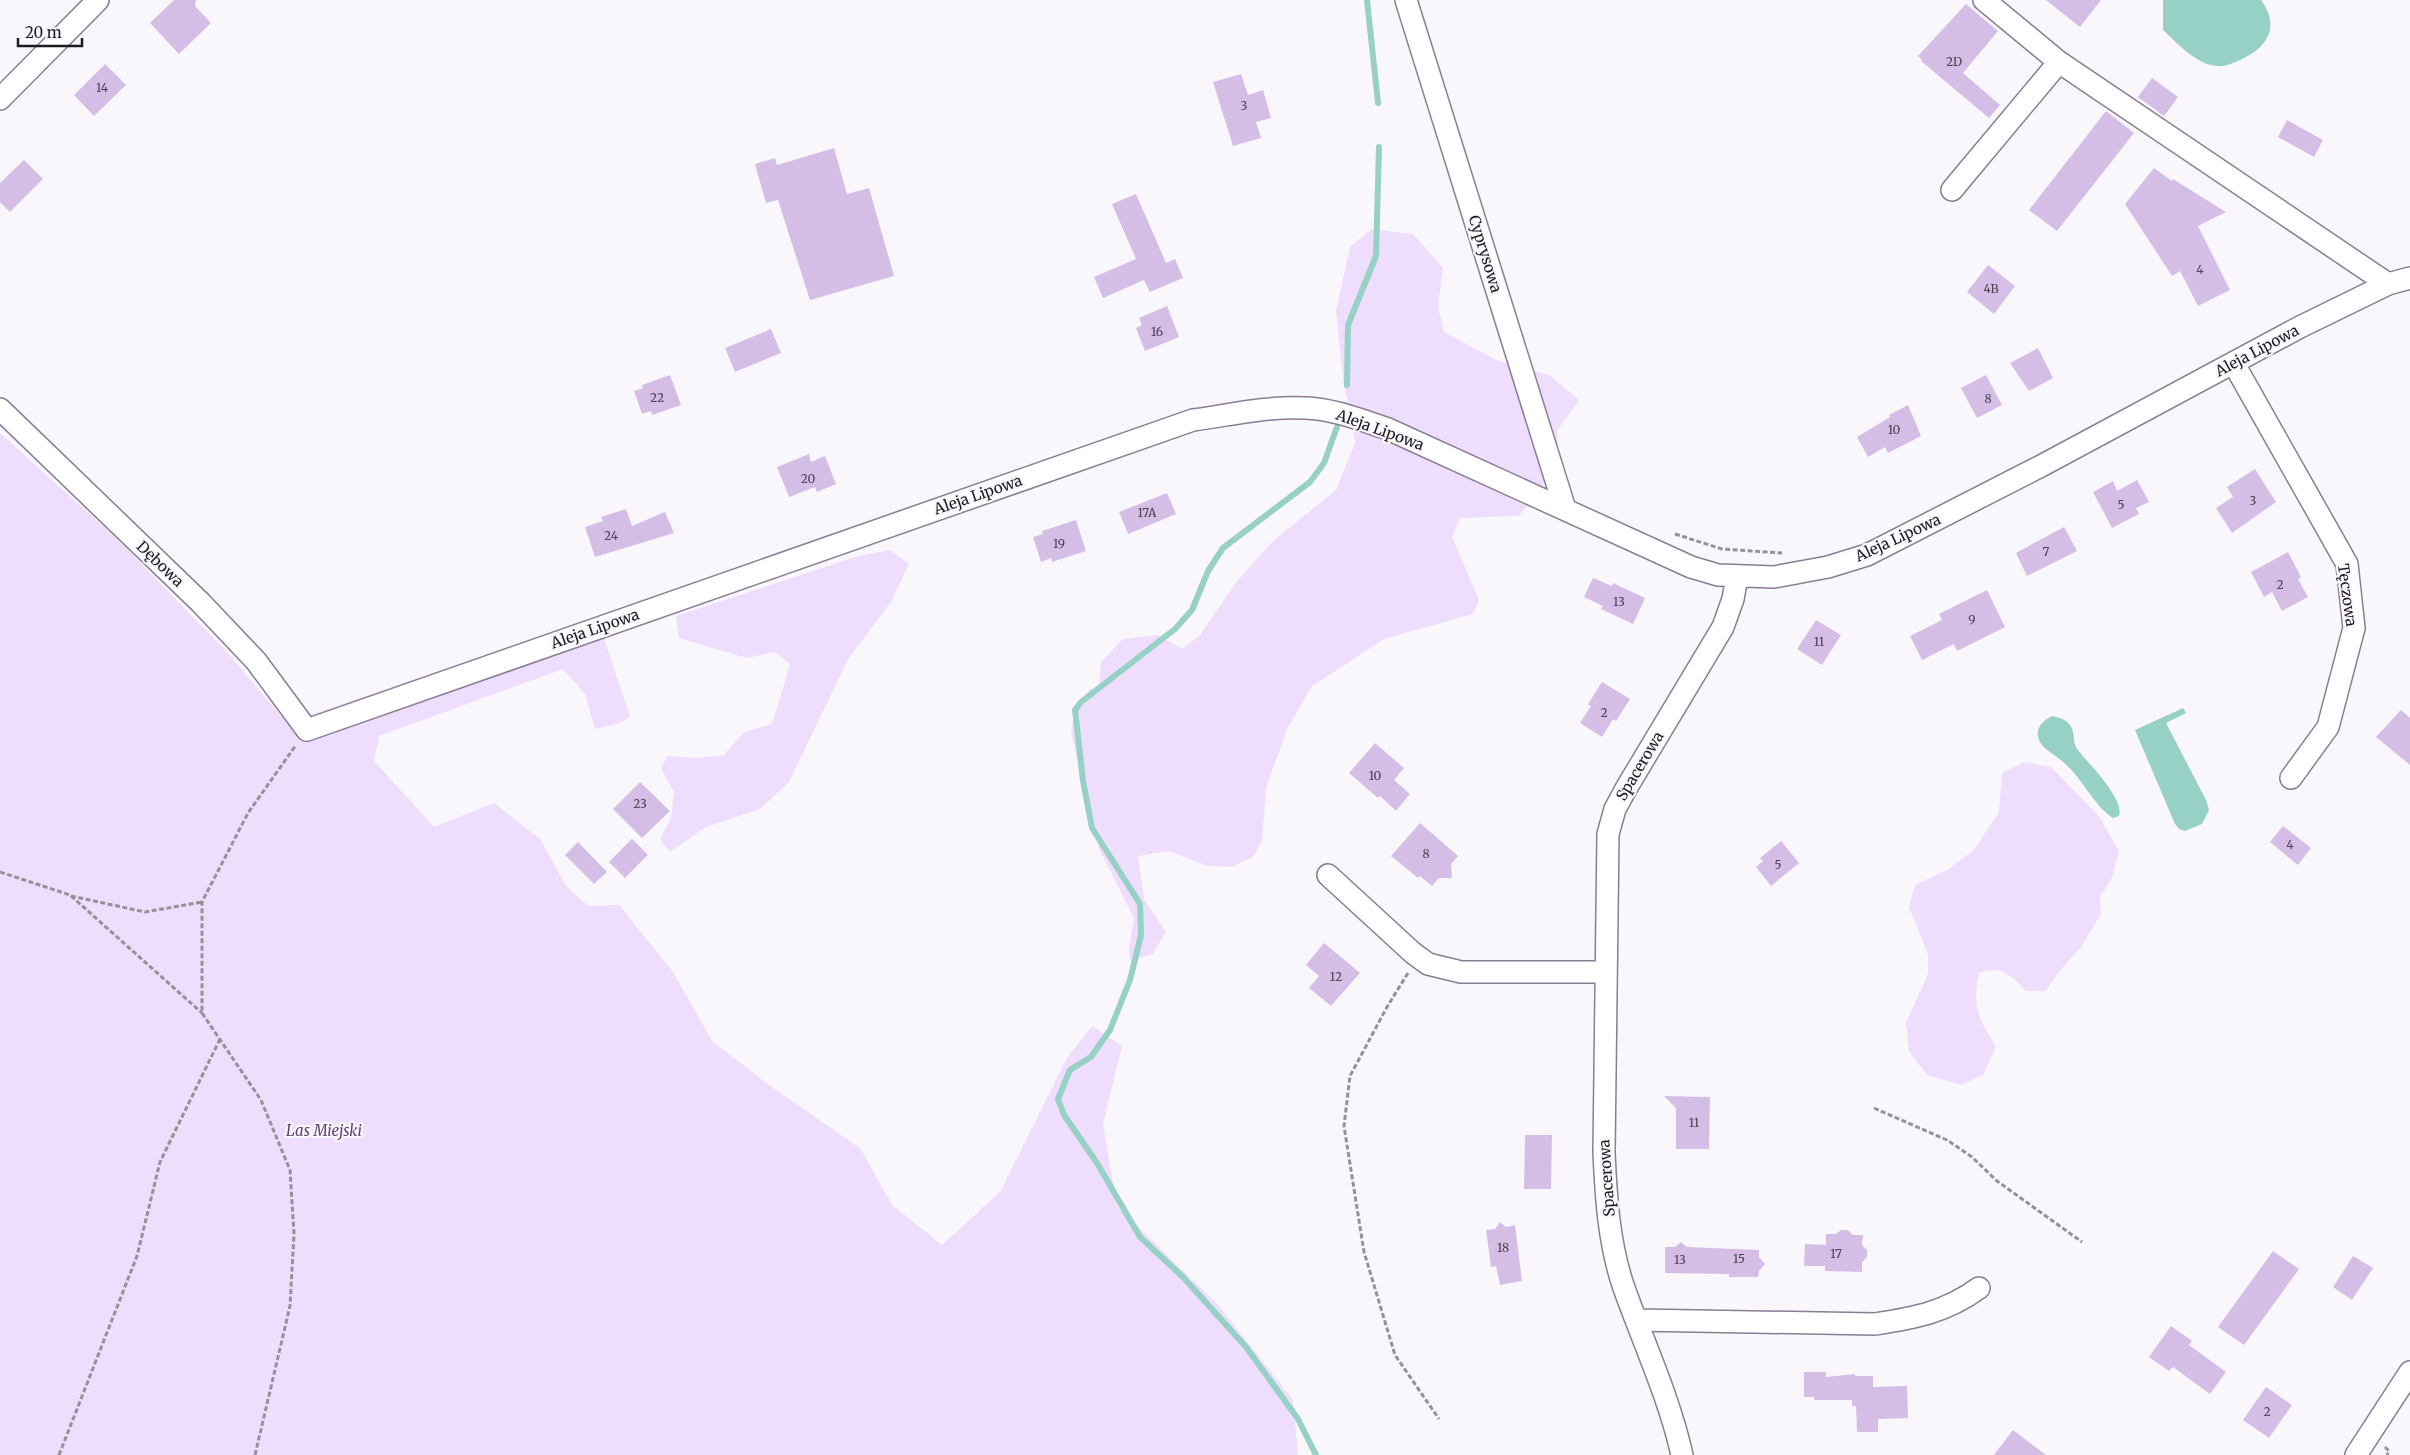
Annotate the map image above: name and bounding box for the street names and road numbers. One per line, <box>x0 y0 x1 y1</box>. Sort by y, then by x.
street label: Cyprysowa <box>1465 213 1506 295</box>
street label: Aleja Lipowa <box>2211 321 2302 381</box>
street label: Aleja Lipowa <box>1333 405 1427 454</box>
street label: Aleja Lipowa <box>930 471 1024 519</box>
street label: Aleja Lipowa <box>1851 509 1944 566</box>
street label: Dębowa <box>133 537 188 591</box>
street label: Tęczowa <box>2334 562 2361 628</box>
street label: Aleja Lipowa <box>547 605 641 653</box>
street label: Spacerowa <box>1612 728 1668 804</box>
street label: Spacerowa <box>1594 1139 1619 1217</box>

